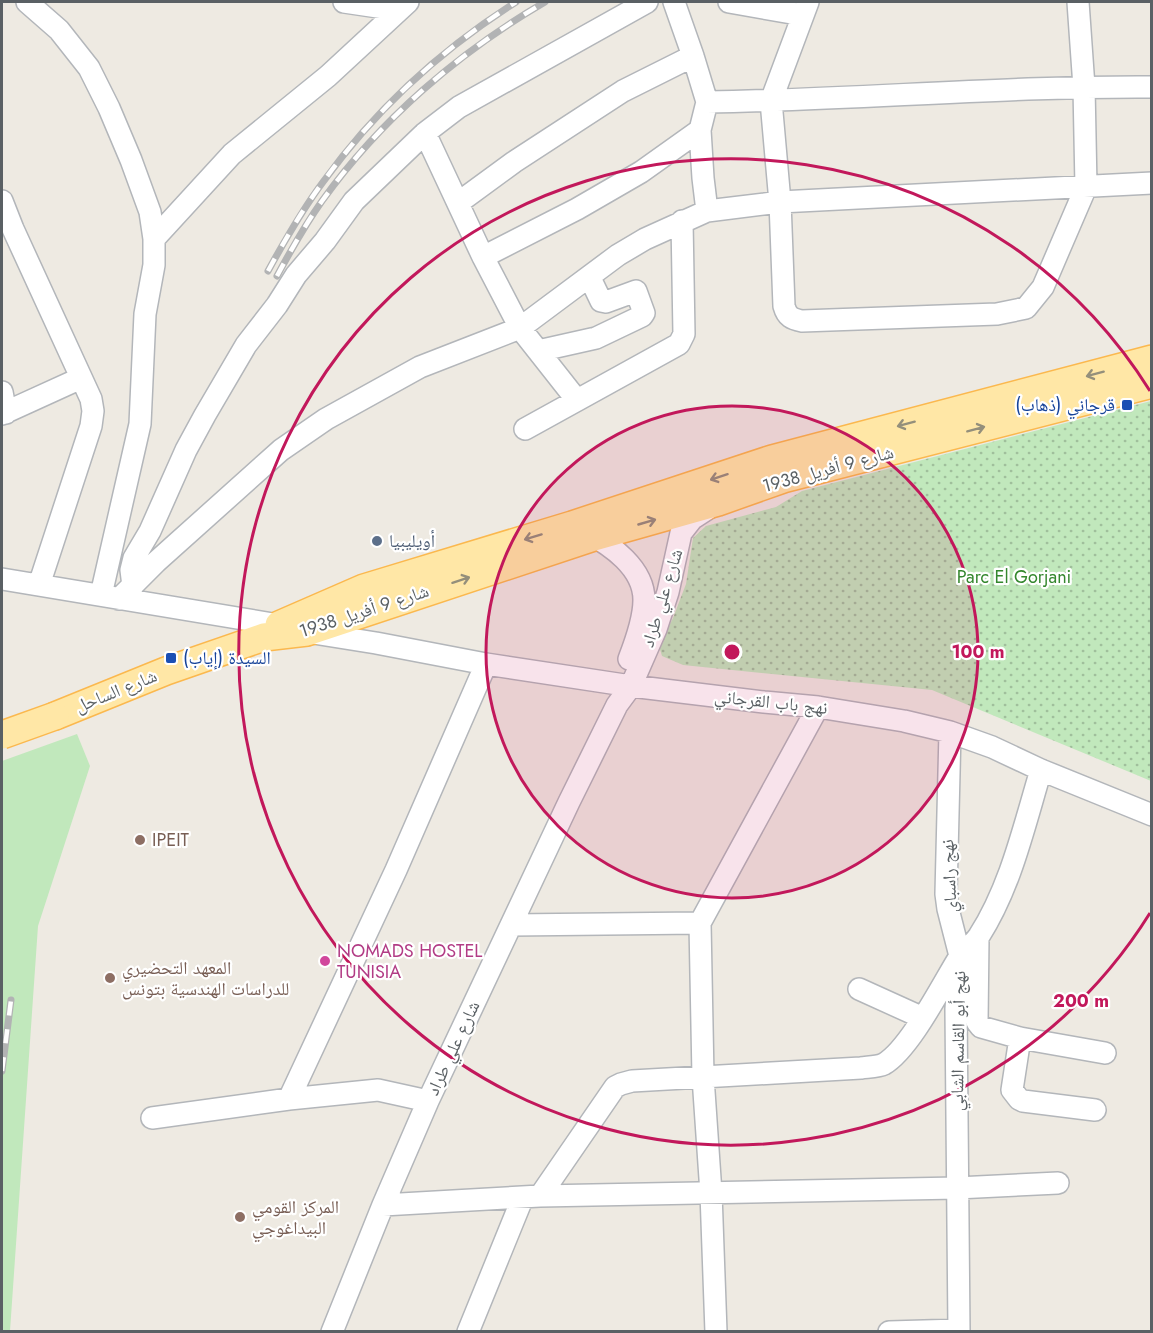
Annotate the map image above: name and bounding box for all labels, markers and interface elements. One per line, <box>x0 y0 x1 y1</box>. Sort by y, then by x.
one-way arrow <box>1086 369 1105 380</box>
place label: قرجاني (ذهاب) <box>1015 392 1115 420</box>
marker: قرجاني (ذهاب) <box>1120 398 1134 412</box>
one-way arrow <box>897 418 916 430</box>
one-way arrow <box>966 423 985 435</box>
street label: شارع 9 أفريل 1938 <box>760 439 896 499</box>
one-way arrow <box>710 472 729 483</box>
one-way arrow <box>637 516 656 527</box>
place label: أويليبيا <box>389 528 435 554</box>
one-way arrow <box>524 532 543 543</box>
marker: أويليبيا <box>370 534 384 548</box>
street label: شارع علي طراد <box>635 546 691 651</box>
park label: Parc El Gorjani <box>957 564 1071 590</box>
one-way arrow <box>451 574 470 585</box>
street label: شارع 9 أفريل 1938 <box>296 578 432 644</box>
text: 100 m <box>951 639 1005 665</box>
centre of rings <box>722 642 742 662</box>
place label: السيدة (إياب) <box>183 645 271 671</box>
marker: السيدة (إياب) <box>164 651 178 665</box>
street label: شارع الساحل <box>71 663 161 719</box>
street label: نهج باب القرجاني <box>713 683 829 722</box>
place label: IPEIT <box>152 827 190 853</box>
marker: IPEIT <box>133 833 147 847</box>
street label: نهج راسباي <box>934 839 965 913</box>
place label: NOMADS HOSTEL TUNISIA <box>337 938 482 985</box>
marker: NOMADS HOSTEL TUNISIA <box>318 954 332 968</box>
place label: المعهد التحضيري للدراسات الهندسية بتونس <box>122 955 289 1002</box>
street label: نهج أبو القاسم الشابي <box>944 970 974 1112</box>
marker: المعهد التحضيري للدراسات الهندسية بتونس <box>103 971 117 985</box>
text: 200 m <box>1053 988 1109 1014</box>
street label: شارع علي طراد <box>420 996 488 1100</box>
place label: المركز القومي البيداغوجي <box>252 1194 339 1243</box>
marker: المركز القومي البيداغوجي <box>233 1210 247 1224</box>

